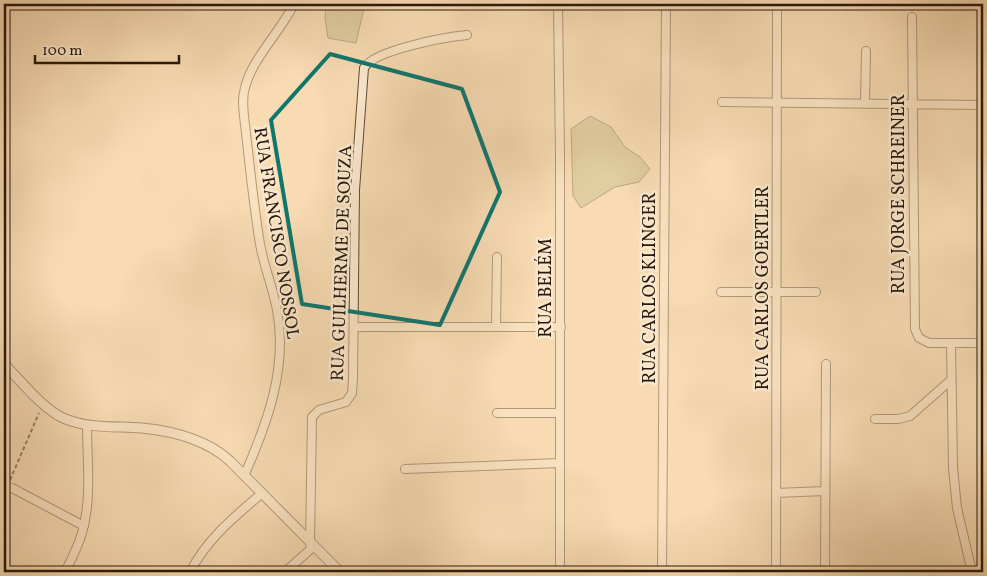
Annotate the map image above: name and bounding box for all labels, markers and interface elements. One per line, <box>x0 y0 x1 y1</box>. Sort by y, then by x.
scale bar <box>35 32 179 64</box>
text: 100 m <box>42 41 82 62</box>
street label: RUA JORGE SCHREINER <box>887 94 912 294</box>
street label: RUA FRANCISCO NOSSOL <box>246 125 305 341</box>
street label: RUA GUILHERME DE SOUZA <box>326 144 359 382</box>
street label: RUA CARLOS GOERTLER <box>751 186 776 390</box>
street label: RUA CARLOS KLINGER <box>638 192 663 384</box>
street label: RUA BELÉM <box>534 238 559 338</box>

